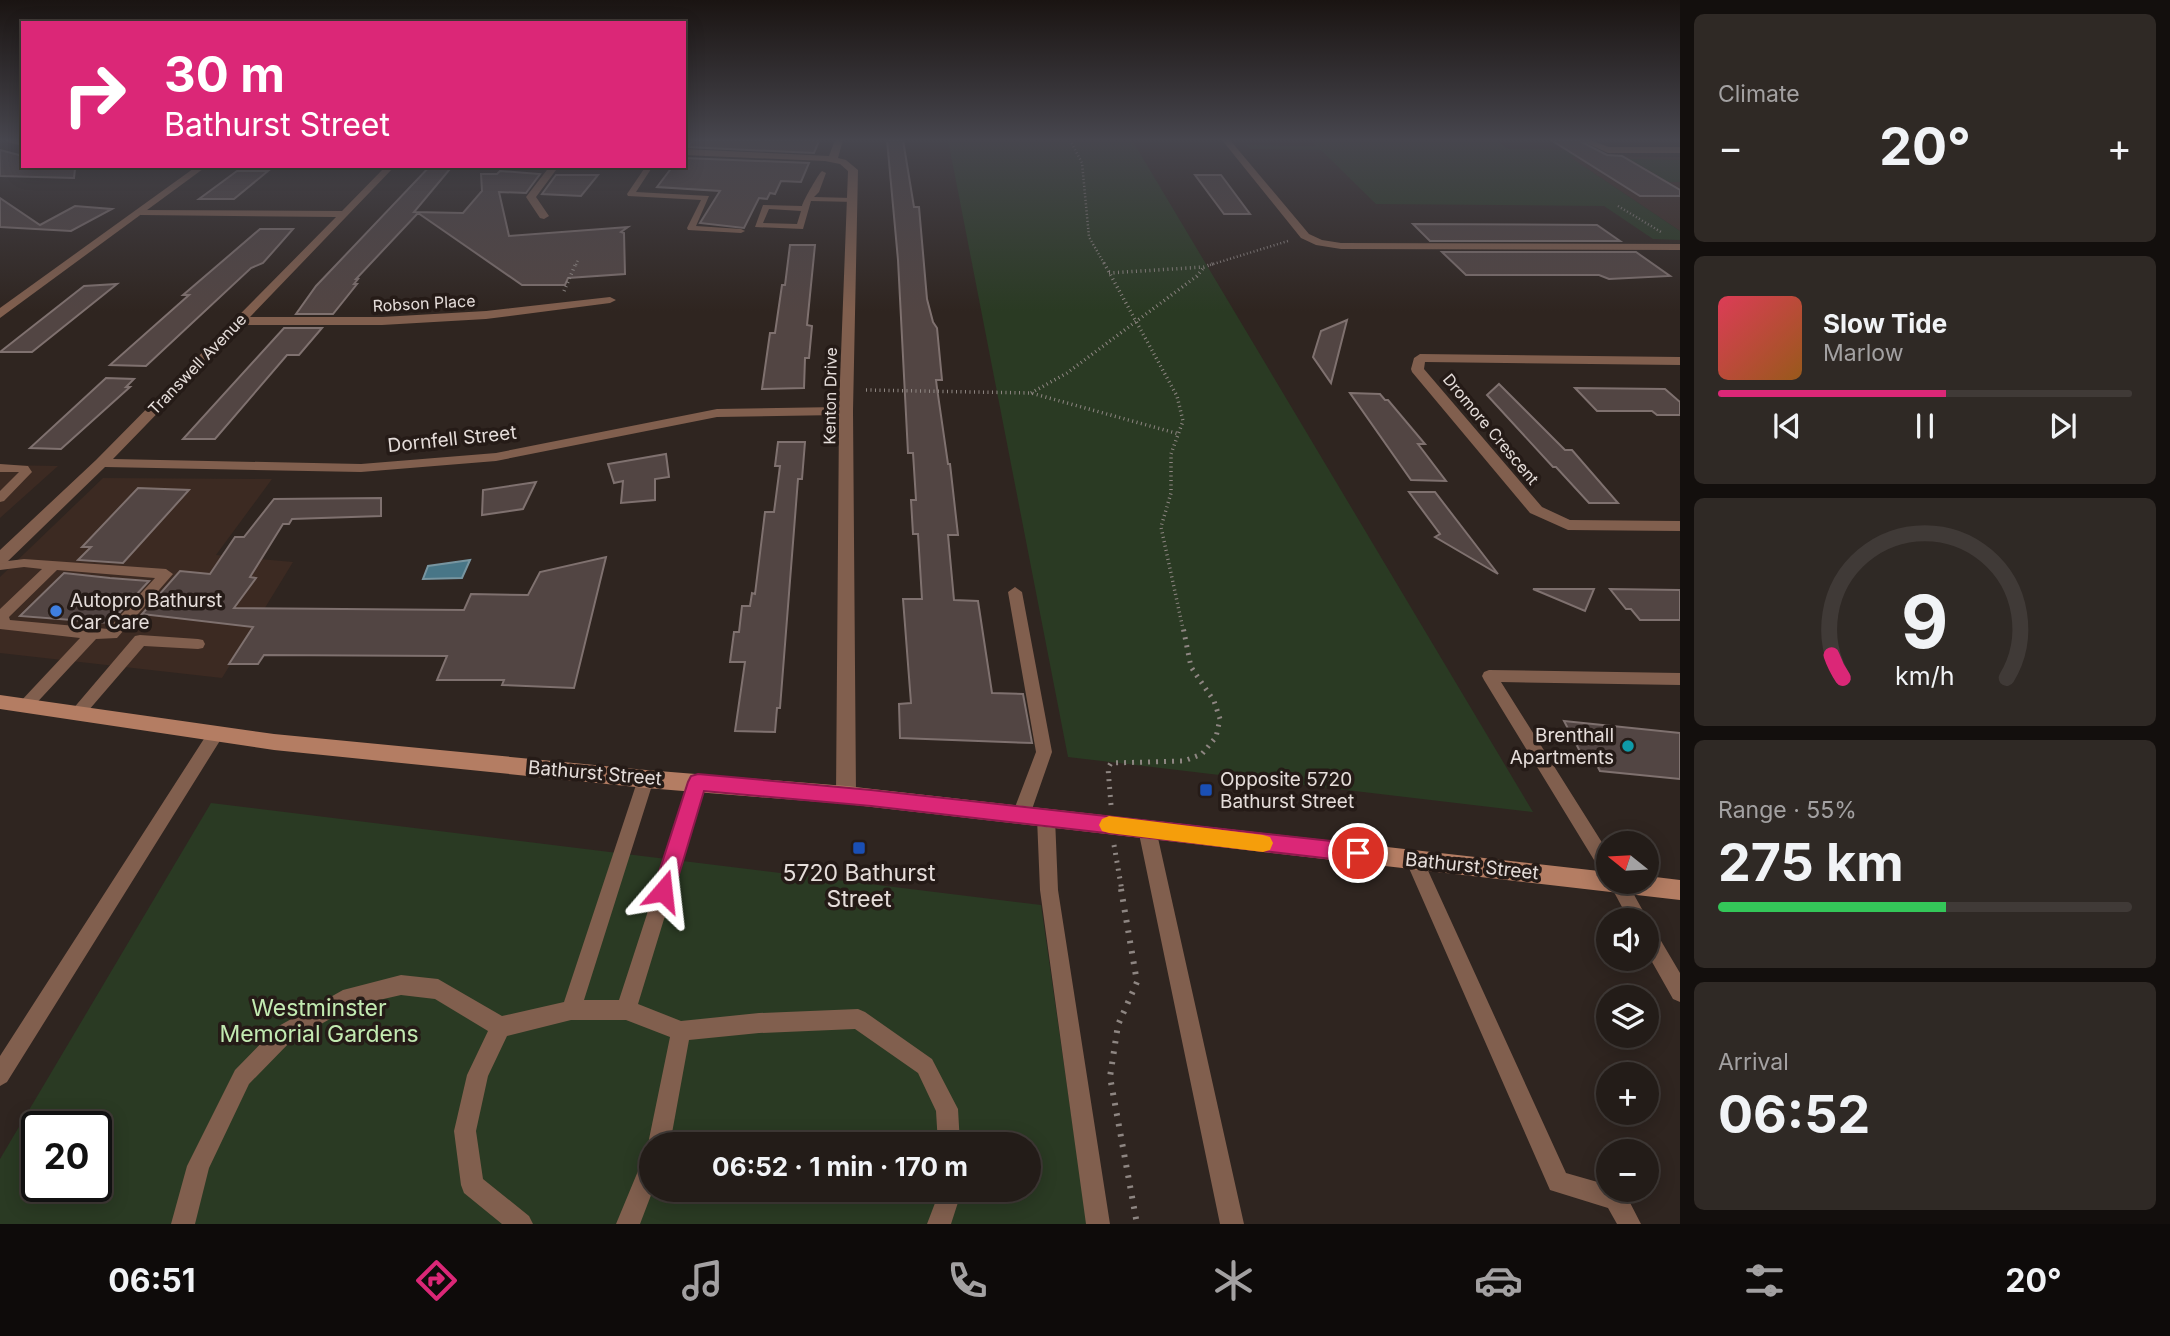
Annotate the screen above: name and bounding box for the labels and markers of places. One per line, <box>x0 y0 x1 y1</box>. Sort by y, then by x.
place label: Autopro Bathurst Car Care <box>70 589 222 634</box>
marker: Autopro Bathurst Car Care <box>48 603 64 619</box>
place label: Brenthall Apartments <box>1510 724 1614 769</box>
marker: Brenthall Apartments <box>1620 738 1636 754</box>
place label: Opposite 5720 Bathurst Street <box>1220 768 1354 813</box>
marker: Opposite 5720 Bathurst Street <box>1198 782 1214 798</box>
pin <box>1328 823 1388 883</box>
marker: 5720 Bathurst Street <box>851 840 867 856</box>
place label: 5720 Bathurst Street <box>782 859 936 913</box>

